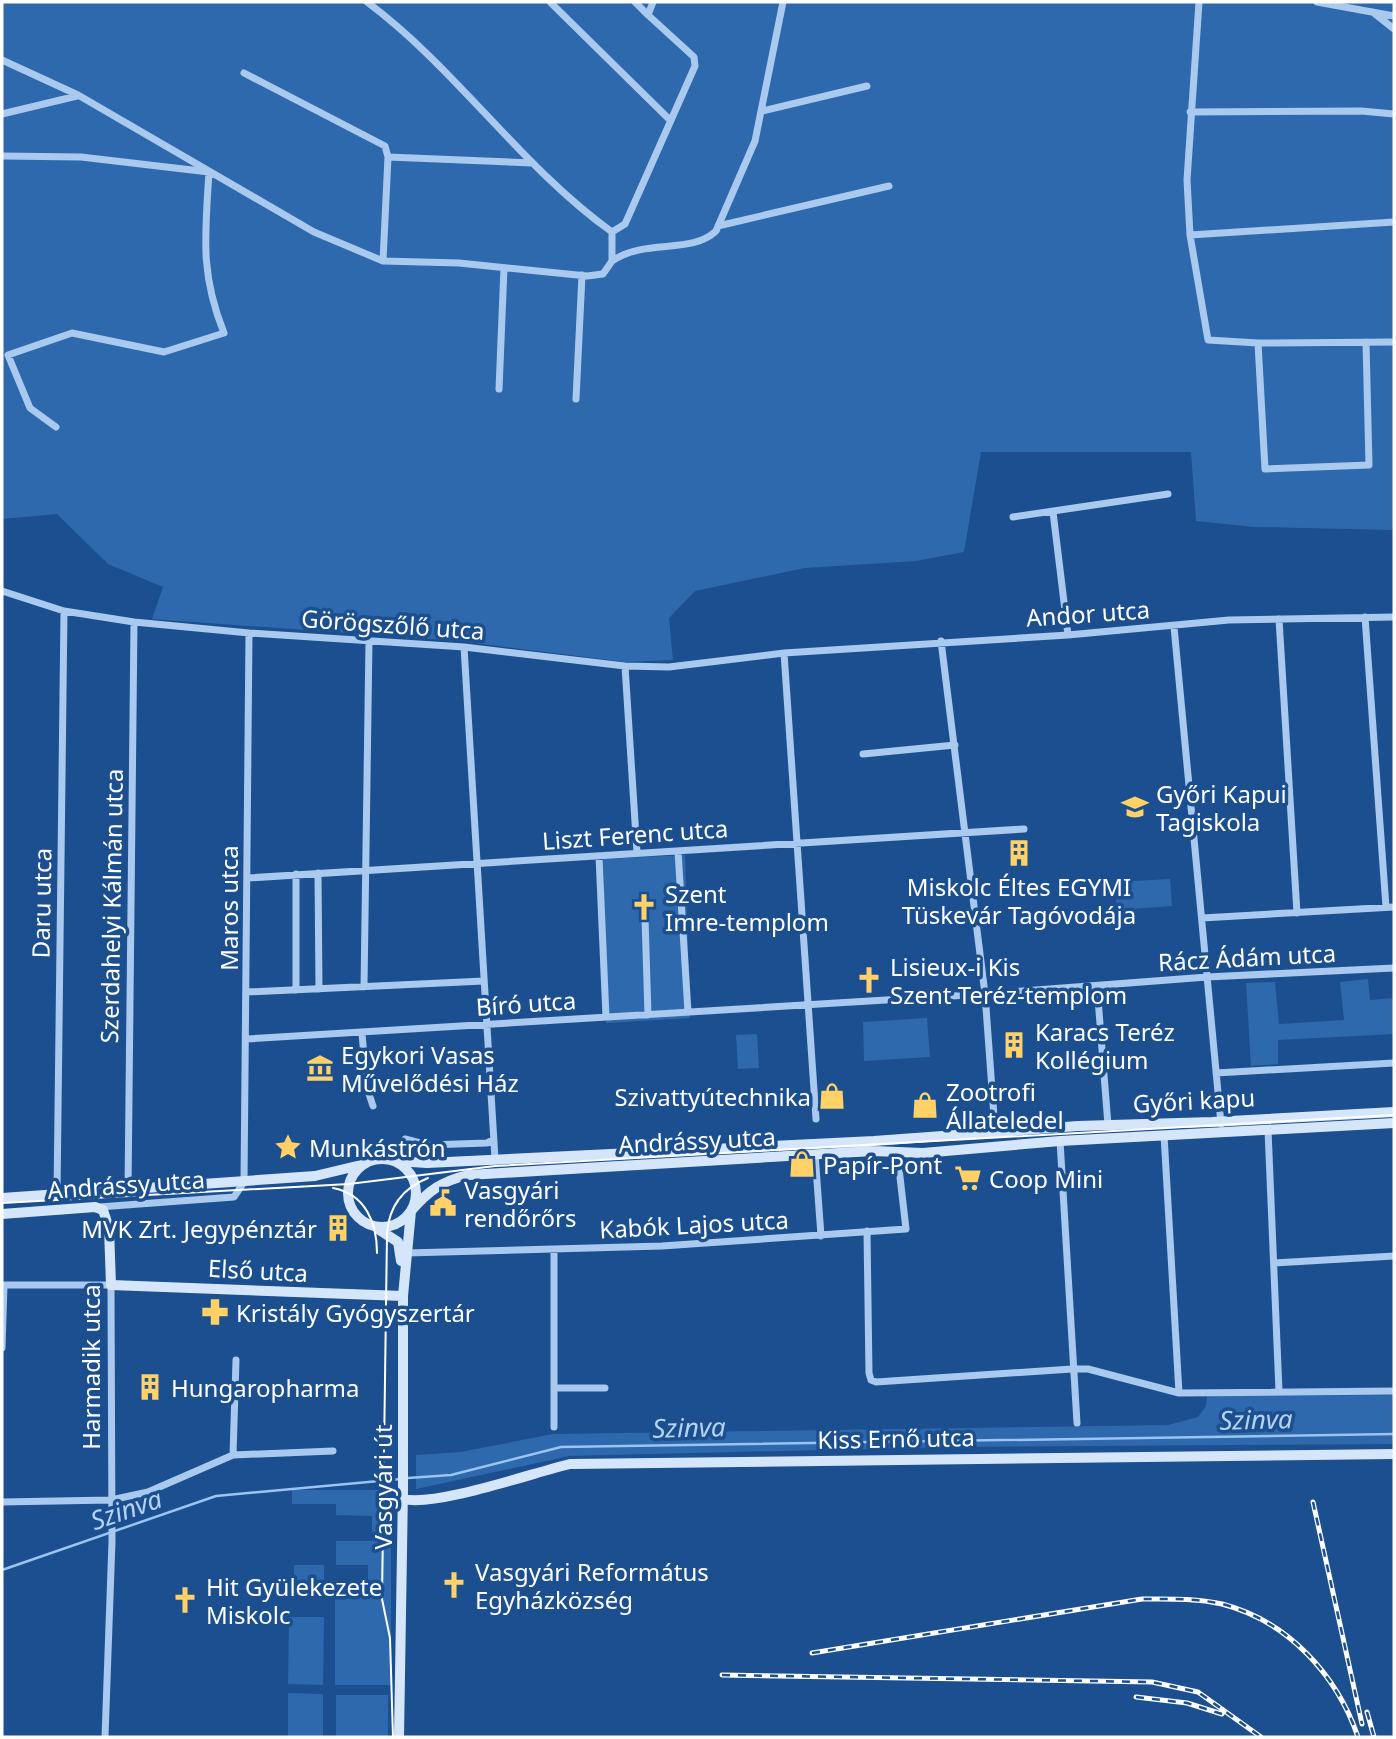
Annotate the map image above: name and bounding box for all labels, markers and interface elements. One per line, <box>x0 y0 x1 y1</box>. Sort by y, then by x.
street label: Andor utca <box>1025 592 1151 634</box>
street label: Görögszőlő utca <box>300 601 486 647</box>
street label: Szerdahelyi Kálmán utca <box>92 768 130 1044</box>
place label: Győri Kapui Tagiskola <box>1156 777 1287 838</box>
school or university icon: Győri Kapui Tagiskola <box>1120 792 1150 822</box>
street label: Liszt Ferenc utca <box>541 811 729 857</box>
building icon: Miskolc Éltes EGYMI Tüskevár Tagóvodája <box>1004 838 1034 868</box>
street label: Maros utca <box>212 845 245 971</box>
street label: Daru utca <box>24 847 58 959</box>
place label: Miskolc Éltes EGYMI Tüskevár Tagóvodája <box>902 870 1136 931</box>
place label: Szent Imre-templom <box>665 877 829 938</box>
church icon: Szent Imre-templom <box>629 892 659 922</box>
street label: Rácz Ádám utca <box>1157 936 1337 978</box>
place label: Lisieux-i Kis Szent Teréz-templom <box>890 950 1127 1011</box>
church icon: Lisieux-i Kis Szent Teréz-templom <box>854 965 884 995</box>
street label: Bíró utca <box>475 983 577 1023</box>
place label: Karacs Teréz Kollégium <box>1035 1015 1175 1076</box>
building icon: Karacs Teréz Kollégium <box>999 1030 1029 1060</box>
place label: Egykori Vasas Művelődési Ház <box>341 1038 519 1099</box>
museum icon: Egykori Vasas Művelődési Ház <box>305 1053 335 1083</box>
place label: Zootrofi Állateledel <box>946 1075 1064 1136</box>
place label: Szivattyútechnika <box>614 1080 811 1113</box>
street label: Győri kapu <box>1132 1080 1256 1120</box>
shop icon: Szivattyútechnika <box>817 1081 847 1111</box>
shop icon: Zootrofi Állateledel <box>910 1090 940 1120</box>
street label: Andrássy utca <box>617 1119 777 1161</box>
place label: Munkástrón <box>309 1131 446 1164</box>
place icon: Munkástrón <box>273 1132 303 1162</box>
place label: Papír-Pont <box>823 1148 942 1181</box>
shop icon: Papír-Pont <box>787 1149 817 1179</box>
street label: Andrássy utca <box>46 1162 206 1206</box>
place label: Coop Mini <box>989 1162 1103 1195</box>
supermarket icon: Coop Mini <box>953 1163 983 1193</box>
place label: Vasgyári rendőrőrs <box>464 1173 576 1234</box>
public building icon: Vasgyári rendőrőrs <box>428 1188 458 1218</box>
street label: Kabók Lajos utca <box>598 1203 790 1245</box>
place label: MVK Zrt. Jegypénztár <box>81 1212 317 1245</box>
building icon: MVK Zrt. Jegypénztár <box>323 1213 353 1243</box>
street label: Első utca <box>207 1251 309 1289</box>
street label: Harmadik utca <box>74 1284 107 1450</box>
place label: Kristály Gyógyszertár <box>236 1296 475 1329</box>
pharmacy icon: Kristály Gyógyszertár <box>200 1297 230 1327</box>
place label: Hungaropharma <box>171 1371 360 1404</box>
building icon: Hungaropharma <box>135 1372 165 1402</box>
water label: Szinva <box>1219 1400 1293 1438</box>
water label: Szinva <box>652 1408 726 1446</box>
street label: Kiss Ernő utca <box>817 1420 975 1456</box>
street label: Vasgyári út <box>366 1424 399 1550</box>
water label: Szinva <box>85 1480 167 1538</box>
place label: Vasgyári Református Egyházközség <box>475 1555 709 1616</box>
place label: Hit Gyülekezete Miskolc <box>206 1570 382 1631</box>
church icon: Vasgyári Református Egyházközség <box>439 1570 469 1600</box>
church icon: Hit Gyülekezete Miskolc <box>170 1585 200 1615</box>

